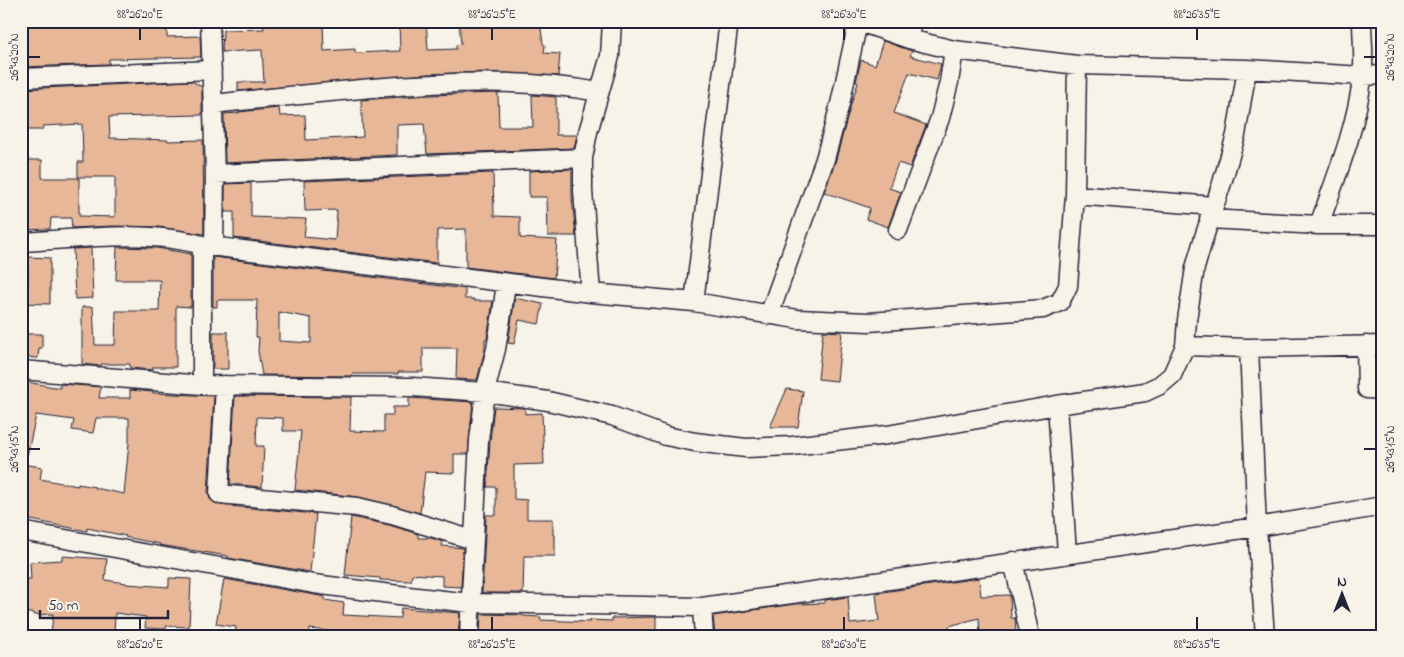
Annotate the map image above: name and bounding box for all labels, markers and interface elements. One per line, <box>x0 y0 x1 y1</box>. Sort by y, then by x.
text: 88°26'20"E <box>117 6 163 24</box>
text: 88°26'25"E <box>468 6 516 24</box>
text: 88°26'30"E <box>822 6 866 24</box>
text: 88°26'35"E <box>1174 6 1220 24</box>
text: 26°43'20"N <box>6 33 24 81</box>
text: 26°43'20"N <box>1382 33 1400 81</box>
text: 26°43'15"N <box>6 425 24 473</box>
text: 26°43'15"N <box>1382 425 1400 473</box>
north arrow <box>1316 570 1366 620</box>
text: N <box>1337 572 1347 593</box>
scale bar <box>40 587 168 619</box>
text: 50 m <box>48 595 79 617</box>
text: 88°26'20"E <box>117 636 163 654</box>
text: 88°26'25"E <box>468 636 516 654</box>
text: 88°26'30"E <box>822 636 866 654</box>
text: 88°26'35"E <box>1174 636 1220 654</box>

